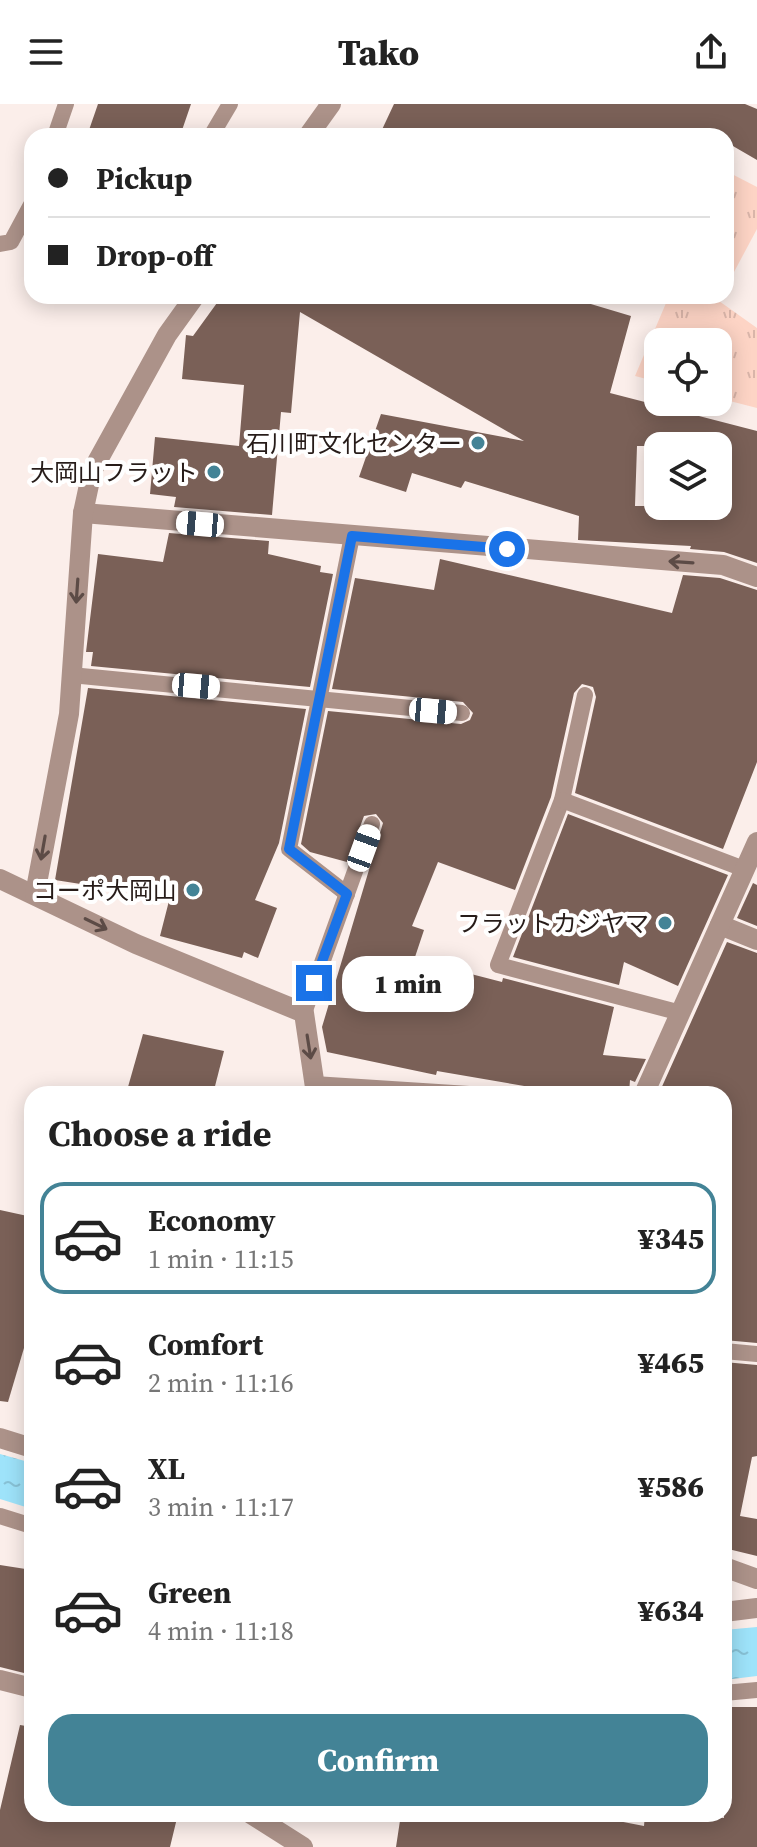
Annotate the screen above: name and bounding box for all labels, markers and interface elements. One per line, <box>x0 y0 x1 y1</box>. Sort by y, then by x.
text: Tako <box>338 28 419 77</box>
icon: menu <box>24 30 68 74</box>
icon: share <box>689 30 733 74</box>
text: Pickup <box>96 158 192 199</box>
text: Drop-off <box>96 235 214 276</box>
map controls <box>644 328 732 520</box>
button: locate <box>644 328 732 416</box>
place label: 石川町文化センター <box>246 427 462 460</box>
button: layers <box>644 432 732 520</box>
marker: 石川町文化センター <box>469 434 487 452</box>
place label: 大岡山フラット <box>30 456 198 489</box>
marker: 大岡山フラット <box>205 463 223 481</box>
car <box>175 510 225 538</box>
route start <box>489 531 525 567</box>
one-way arrow <box>668 554 695 569</box>
one-way arrow <box>69 577 84 604</box>
car <box>171 672 221 700</box>
car <box>408 697 458 725</box>
car <box>345 821 383 875</box>
one-way arrow <box>35 835 50 860</box>
place label: コーポ大岡山 <box>33 874 177 907</box>
marker: コーポ大岡山 <box>184 881 202 899</box>
place label: フラットカジヤマ <box>457 907 649 940</box>
marker: フラットカジヤマ <box>656 914 674 932</box>
one-way arrow <box>84 917 108 932</box>
callout: 1 min <box>342 955 474 1011</box>
route end <box>296 965 332 1001</box>
text: 1 min <box>374 966 442 1002</box>
one-way arrow <box>302 1034 317 1059</box>
text: Choose a ride <box>48 1109 271 1158</box>
text: Economy <box>148 1200 276 1241</box>
icon: car <box>52 1202 124 1274</box>
text: ¥345 <box>638 1218 704 1259</box>
text: 1 min · 11:15 <box>148 1241 294 1277</box>
text: Comfort <box>148 1324 263 1365</box>
icon: car <box>52 1326 124 1398</box>
text: ¥465 <box>638 1342 704 1383</box>
text: 2 min · 11:16 <box>148 1365 294 1401</box>
text: XL <box>148 1448 185 1489</box>
icon: car <box>52 1450 124 1522</box>
text: ¥586 <box>638 1466 704 1507</box>
text: 3 min · 11:17 <box>148 1489 294 1525</box>
text: Green <box>148 1572 231 1613</box>
icon: car <box>52 1574 124 1646</box>
text: ¥634 <box>638 1590 704 1631</box>
text: 4 min · 11:18 <box>148 1613 294 1649</box>
button: Confirm <box>48 1714 708 1806</box>

